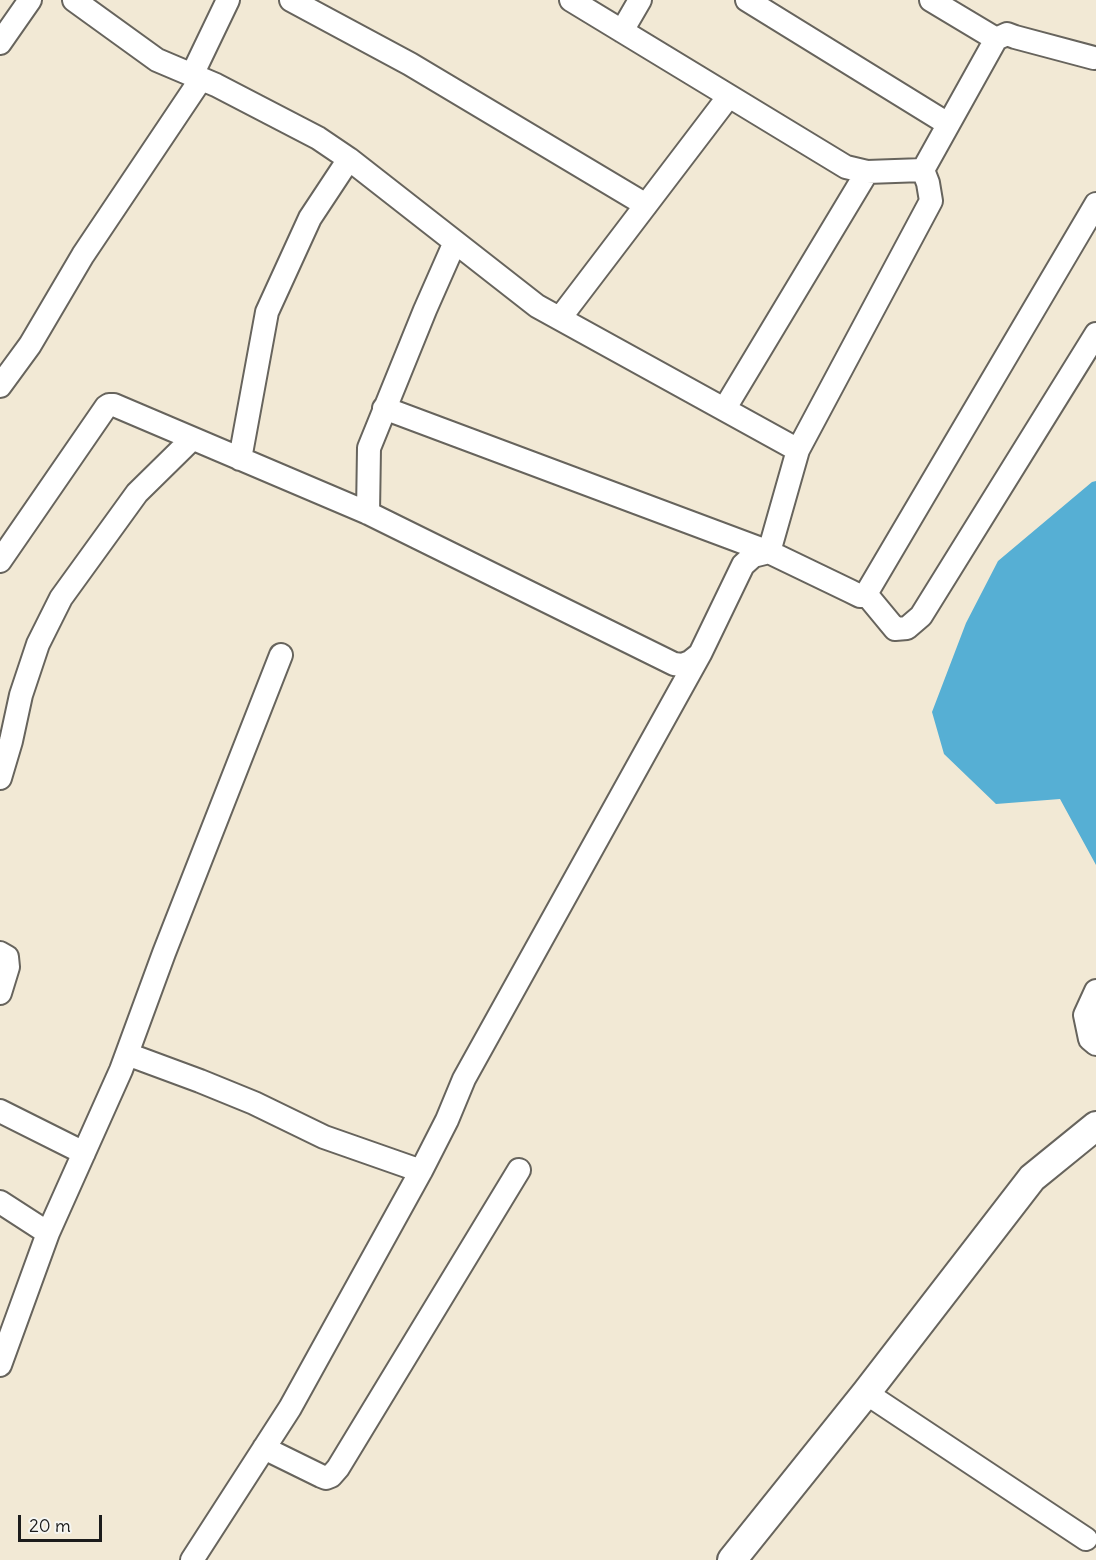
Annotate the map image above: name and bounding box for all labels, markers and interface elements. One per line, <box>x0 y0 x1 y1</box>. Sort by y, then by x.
scale bar <box>21 1503 105 1541</box>
text: 20 m <box>29 1514 71 1537</box>

